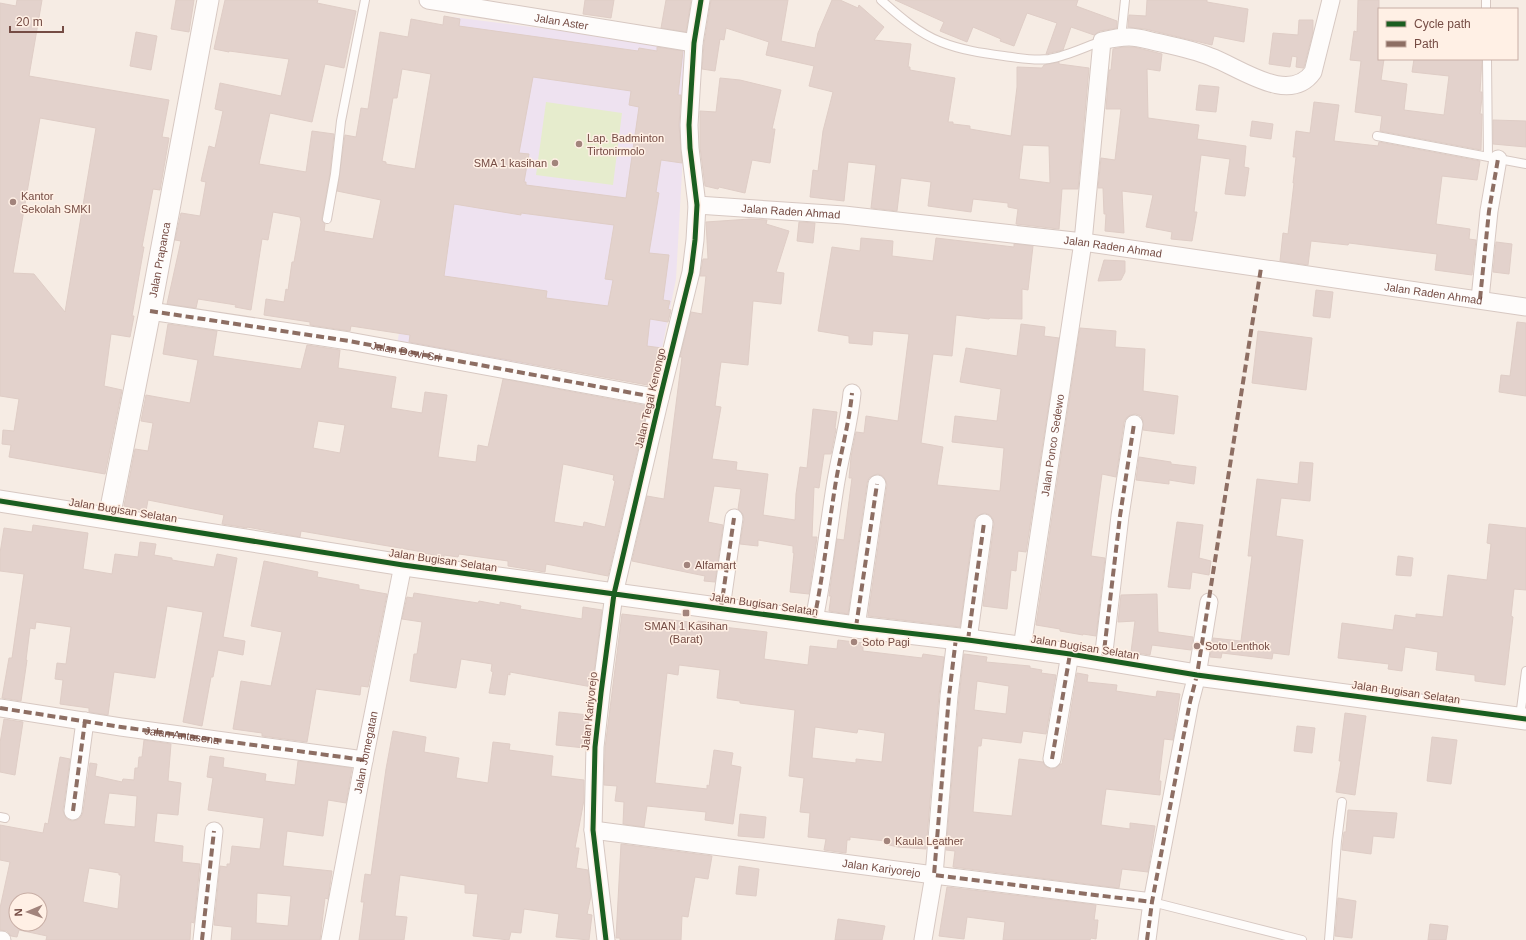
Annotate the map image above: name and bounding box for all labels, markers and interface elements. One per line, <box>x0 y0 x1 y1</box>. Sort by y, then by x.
scale bar <box>10 8 63 34</box>
legend <box>1378 8 1518 60</box>
street label: Jalan Aster <box>533 11 589 32</box>
text: 20 m <box>16 15 43 29</box>
text: Cycle path <box>1414 17 1471 31</box>
text: Path <box>1414 37 1439 51</box>
place label: Lap. Badminton Tirtonirmolo <box>587 132 664 157</box>
marker: Lap. Badminton Tirtonirmolo <box>574 139 584 149</box>
place label: SMA 1 kasihan <box>474 157 547 169</box>
marker: SMA 1 kasihan <box>550 158 560 168</box>
place label: Kantor Sekolah SMKI <box>21 190 91 215</box>
marker: Kantor Sekolah SMKI <box>8 197 18 207</box>
street label: Jalan Raden Ahmad <box>741 202 841 221</box>
street label: Jalan Prapanca <box>147 220 173 299</box>
street label: Jalan Raden Ahmad <box>1063 234 1163 260</box>
street label: Jalan Raden Ahmad <box>1383 280 1483 307</box>
street label: Jalan Dewi Sri <box>370 339 442 364</box>
street label: Jalan Tegal Kenongo <box>633 347 667 449</box>
street label: Jalan Ponco Sedewo <box>1039 393 1066 497</box>
street label: Jalan Bugisan Selatan <box>68 496 178 524</box>
street label: Jalan Bugisan Selatan <box>388 546 498 574</box>
place label: Alfamart <box>695 559 736 571</box>
marker: Alfamart <box>682 560 692 570</box>
street label: Jalan Bugisan Selatan <box>709 590 819 618</box>
marker: SMAN 1 Kasihan (Barat) <box>681 608 691 618</box>
place label: SMAN 1 Kasihan (Barat) <box>644 620 728 645</box>
street label: Jalan Bugisan Selatan <box>1030 633 1140 661</box>
place label: Soto Pagi <box>862 636 910 648</box>
marker: Soto Pagi <box>849 637 859 647</box>
place label: Soto Lenthok <box>1205 640 1270 652</box>
marker: Soto Lenthok <box>1192 641 1202 651</box>
street label: Jalan Kariyorejo <box>579 671 599 751</box>
street label: Jalan Bugisan Selatan <box>1351 678 1461 706</box>
street label: Jalan Jomegatan <box>352 710 380 795</box>
street label: Jalan Antasena <box>144 724 221 746</box>
place label: Kaula Leather <box>895 835 964 847</box>
marker: Kaula Leather <box>882 836 892 846</box>
street label: Jalan Kariyorejo <box>842 857 921 879</box>
north arrow <box>8 892 48 932</box>
text: N <box>12 908 24 917</box>

